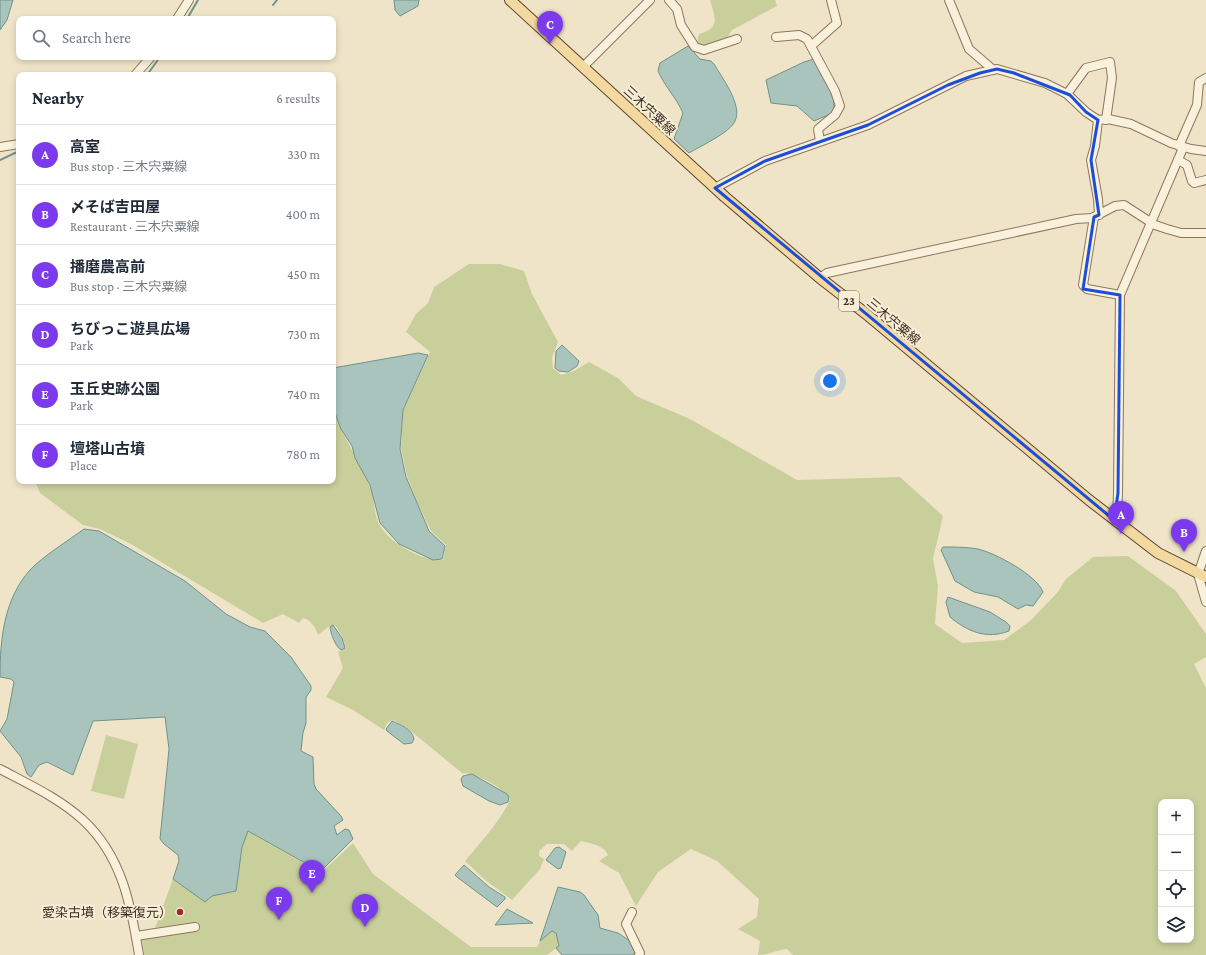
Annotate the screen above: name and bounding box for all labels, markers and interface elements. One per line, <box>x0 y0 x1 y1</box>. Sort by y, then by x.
pin: C <box>537 11 563 44</box>
search box <box>16 16 336 60</box>
icon: search <box>30 27 52 49</box>
text: Search here <box>62 30 131 46</box>
street label: 三木宍粟線 <box>621 83 679 138</box>
text: Nearby <box>32 89 84 108</box>
text: 6 results <box>276 91 320 106</box>
text: 高室 <box>70 139 100 155</box>
text: A <box>41 147 49 162</box>
text: 330 m <box>287 147 320 162</box>
text: Bus stop · 三木宍粟線 <box>70 159 187 174</box>
text: 〆そば吉田屋 <box>70 199 160 215</box>
text: B <box>41 207 49 222</box>
text: 400 m <box>286 207 320 222</box>
text: Restaurant · 三木宍粟線 <box>70 219 200 234</box>
text: 播磨農高前 <box>70 259 145 275</box>
text: C <box>41 267 49 282</box>
text: 450 m <box>287 267 320 282</box>
text: Bus stop · 三木宍粟線 <box>70 279 187 294</box>
road number: 23 <box>839 291 859 311</box>
street label: 三木宍粟線 <box>864 295 923 348</box>
text: ちびっこ遊具広場 <box>70 321 190 337</box>
text: D <box>41 327 49 342</box>
text: 730 m <box>288 327 320 342</box>
text: Park <box>70 338 93 353</box>
your location <box>820 371 840 391</box>
text: 玉丘史跡公園 <box>70 381 160 397</box>
text: E <box>41 387 49 402</box>
text: 740 m <box>288 387 320 402</box>
text: Park <box>70 398 93 413</box>
text: 壇塔山古墳 <box>70 441 145 457</box>
text: F <box>42 447 48 462</box>
text: 780 m <box>287 447 320 462</box>
text: Place <box>70 458 97 473</box>
pin: A <box>1108 501 1134 534</box>
pin: B <box>1171 519 1197 552</box>
map controls <box>1158 799 1194 943</box>
button: + <box>1158 799 1194 835</box>
button: − <box>1158 835 1194 871</box>
pin: E <box>299 860 325 893</box>
button: locate <box>1158 871 1194 907</box>
pin: F <box>266 887 292 920</box>
pin: D <box>352 894 378 927</box>
place label: 愛染古墳（移築復元） <box>42 905 172 920</box>
marker: 愛染古墳（移築復元） <box>175 907 185 917</box>
button: layers <box>1158 907 1194 943</box>

